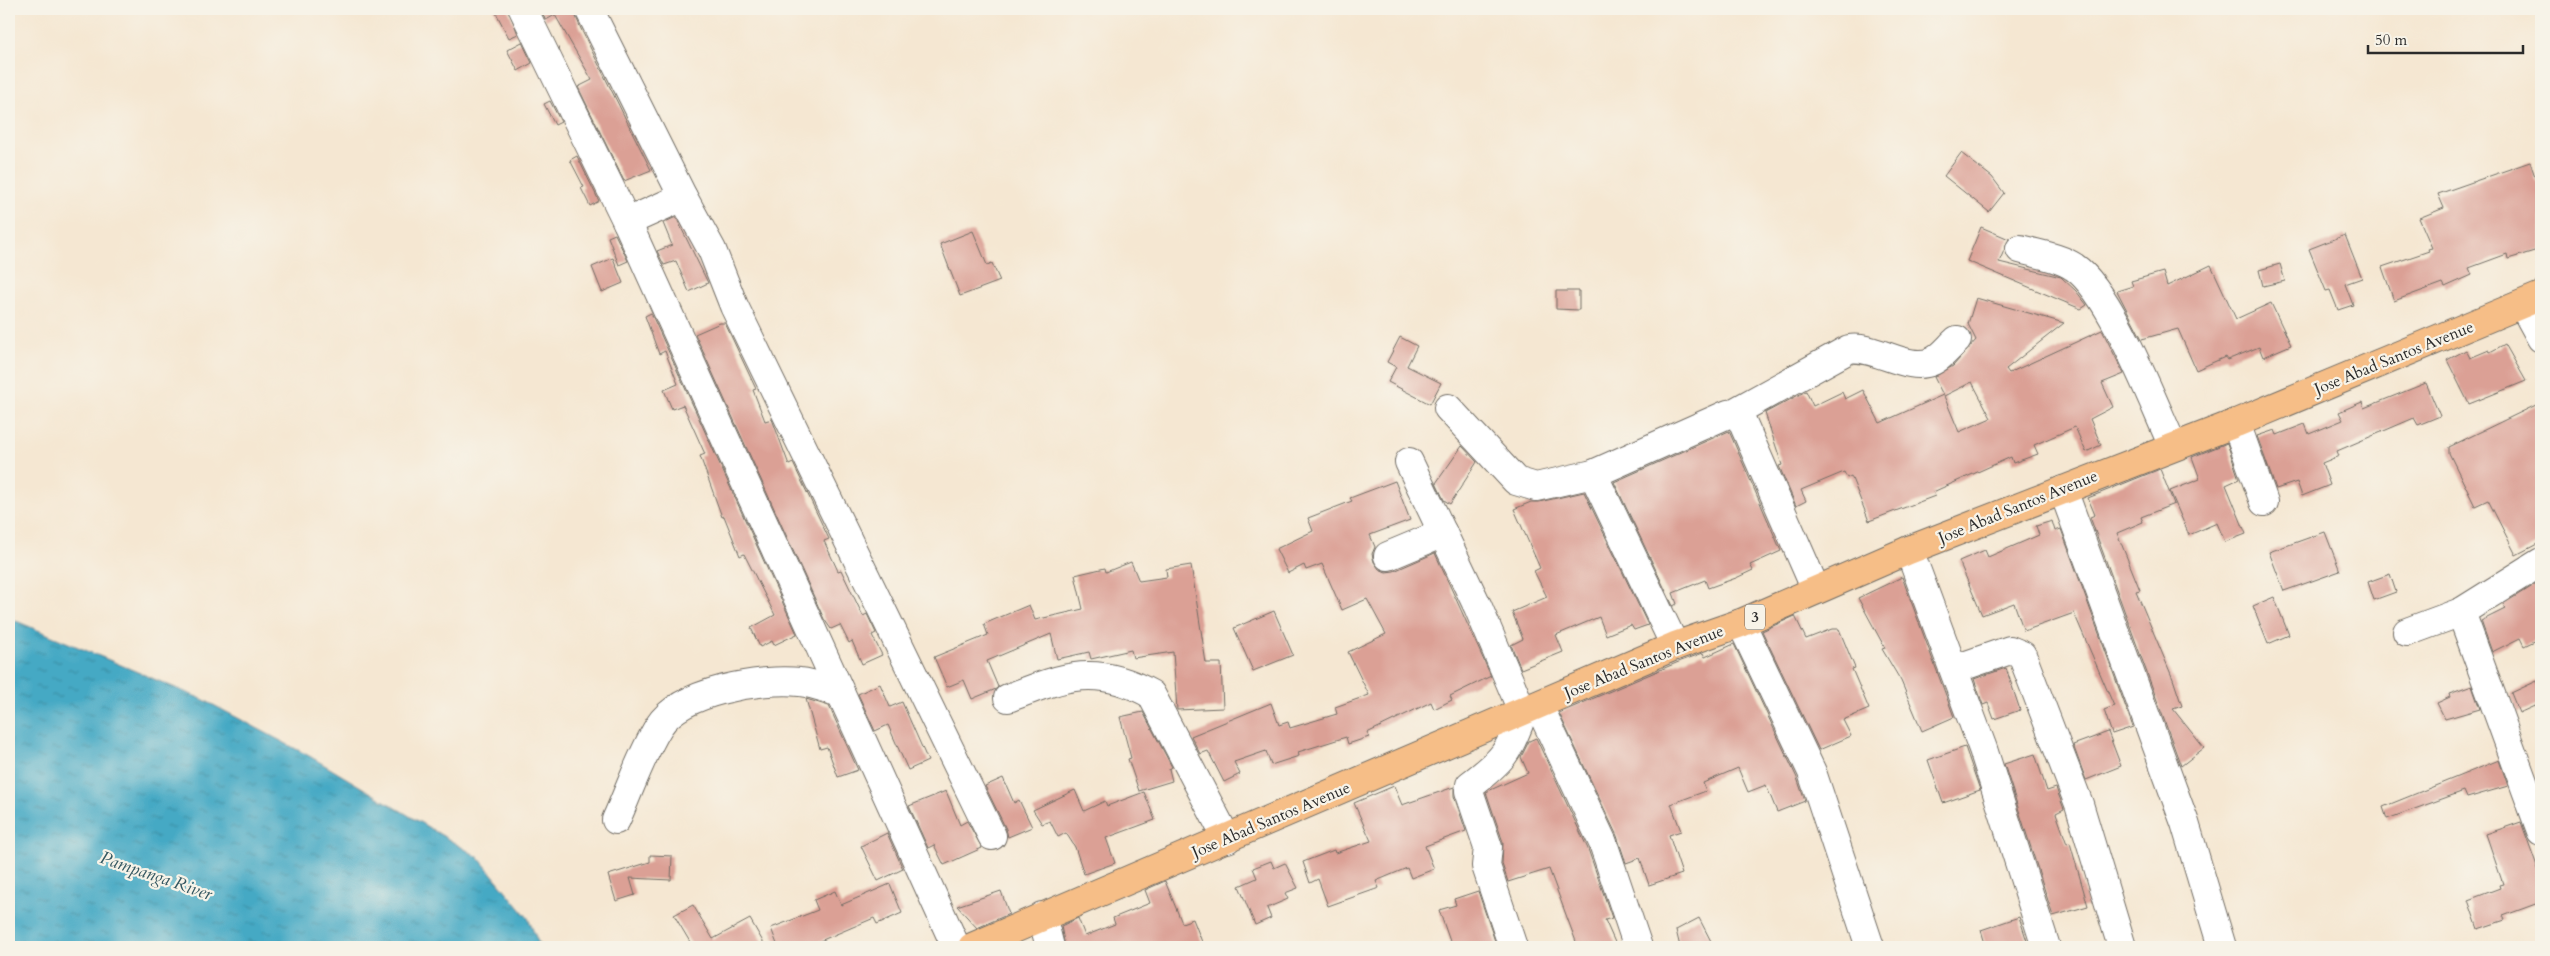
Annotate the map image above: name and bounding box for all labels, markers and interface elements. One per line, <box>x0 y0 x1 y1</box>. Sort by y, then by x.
scale bar <box>2368 22 2522 54</box>
text: 50 m <box>2375 30 2407 50</box>
street label: Jose Abad Santos Avenue <box>2309 316 2477 401</box>
street label: Jose Abad Santos Avenue <box>1933 465 2101 550</box>
road number: 3 <box>1745 604 1765 630</box>
street label: Jose Abad Santos Avenue <box>1559 620 1727 705</box>
street label: Jose Abad Santos Avenue <box>1187 777 1354 864</box>
water label: Pampanga River <box>97 845 216 907</box>

